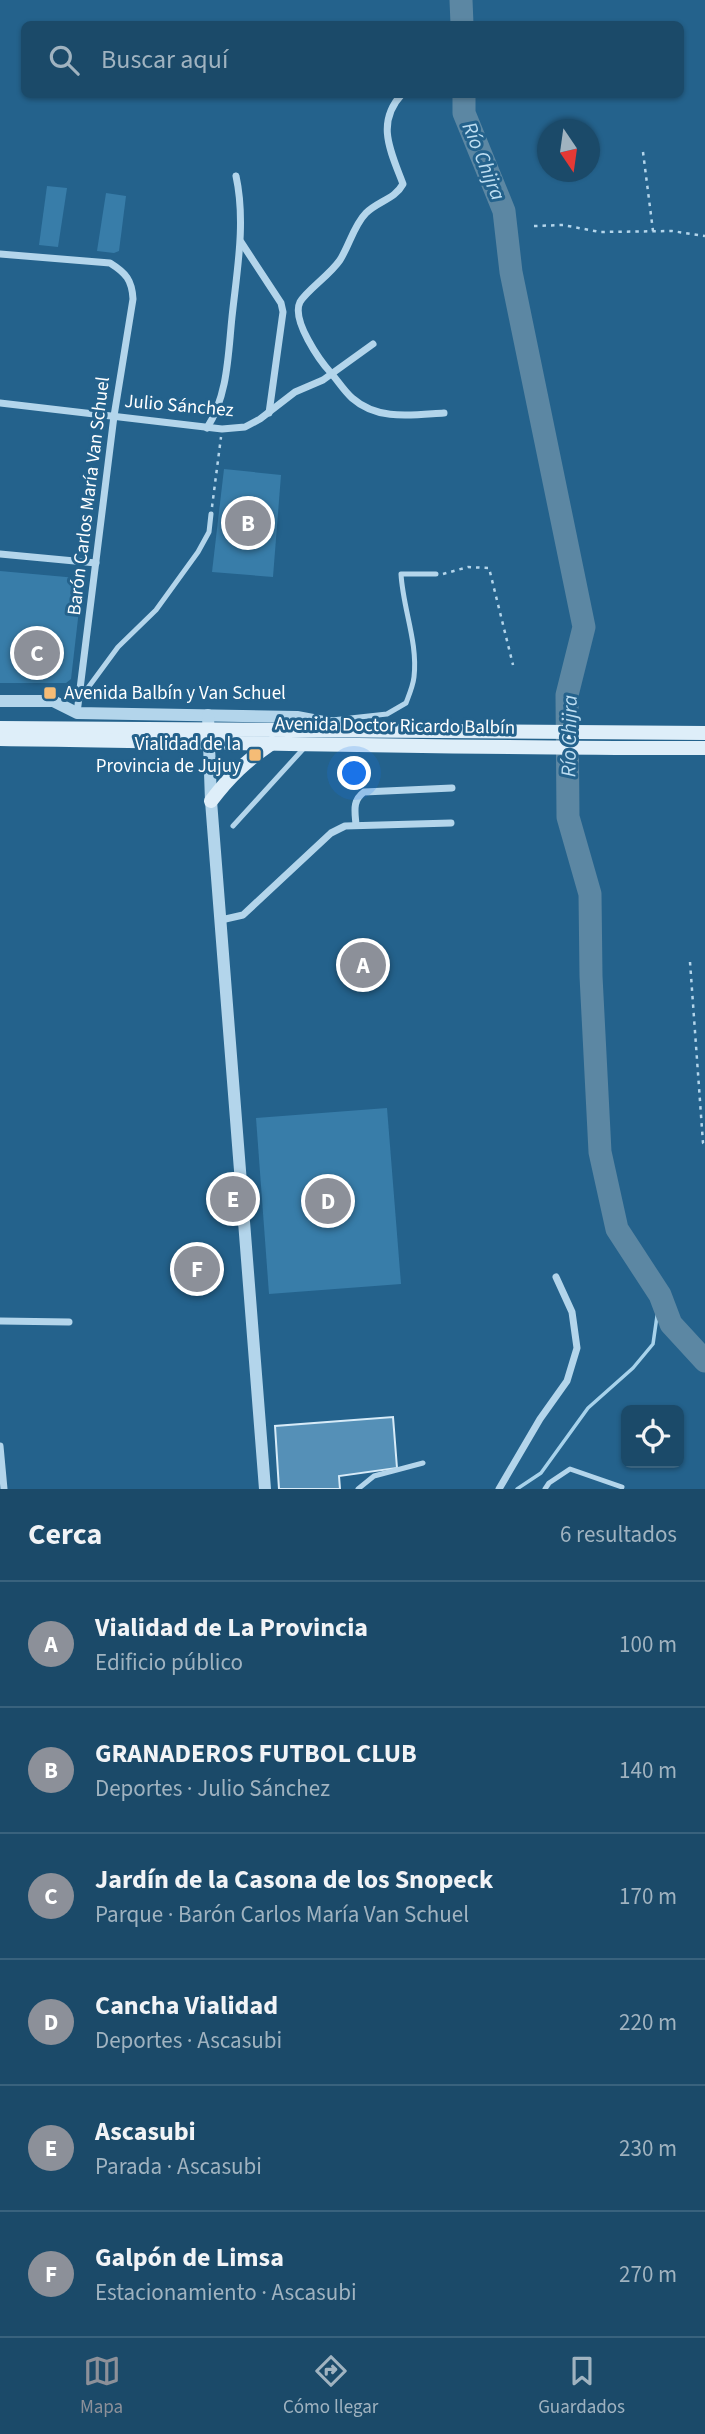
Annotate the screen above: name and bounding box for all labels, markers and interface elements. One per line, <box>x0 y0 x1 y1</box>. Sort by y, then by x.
search box <box>21 21 684 98</box>
icon: search <box>45 41 83 79</box>
text: Buscar aquí <box>101 41 228 78</box>
water label: Río Chijra <box>455 117 513 205</box>
north arrow <box>537 119 600 182</box>
street label: Barón Carlos María Van Schuel <box>61 375 117 617</box>
street label: Julio Sánchez <box>123 388 235 424</box>
pin: B <box>225 497 271 549</box>
pin: C <box>14 627 60 679</box>
place label: Avenida Balbín y Van Schuel <box>64 680 286 707</box>
marker: Avenida Balbín y Van Schuel <box>42 685 58 701</box>
water label: Río Chijra <box>553 695 585 777</box>
street label: Avenida Doctor Ricardo Balbín <box>275 710 515 742</box>
place label: Vialidad de la Provincia de Jujuy <box>96 731 241 780</box>
marker: Vialidad de la Provincia de Jujuy <box>247 747 263 763</box>
your location <box>337 756 371 790</box>
pin: A <box>340 939 386 991</box>
pin: E <box>210 1173 256 1225</box>
pin: D <box>305 1175 351 1227</box>
pin: F <box>174 1243 220 1295</box>
map controls <box>621 1405 684 1468</box>
button: locate <box>621 1405 684 1468</box>
text: Cerca <box>28 1513 102 1556</box>
text: 6 resultados <box>560 1518 677 1551</box>
text: Vialidad de La Provincia <box>95 1609 368 1646</box>
text: A <box>44 1628 58 1661</box>
text: 100 m <box>619 1628 677 1661</box>
text: Edificio público <box>95 1646 243 1679</box>
text: GRANADEROS FUTBOL CLUB <box>95 1735 417 1772</box>
text: B <box>44 1754 58 1787</box>
text: 140 m <box>619 1754 677 1787</box>
text: Deportes · Julio Sánchez <box>95 1772 330 1805</box>
text: Jardín de la Casona de los Snopeck <box>95 1861 493 1898</box>
text: C <box>44 1880 58 1913</box>
text: 170 m <box>619 1880 677 1913</box>
text: Parque · Barón Carlos María Van Schuel <box>95 1898 469 1931</box>
text: Cancha Vialidad <box>95 1987 278 2024</box>
text: D <box>44 2006 58 2039</box>
text: 220 m <box>619 2006 677 2039</box>
text: Deportes · Ascasubi <box>95 2024 282 2057</box>
text: Ascasubi <box>95 2113 196 2150</box>
text: E <box>45 2132 57 2165</box>
text: 230 m <box>619 2132 677 2165</box>
text: Parada · Ascasubi <box>95 2150 262 2183</box>
text: Galpón de Limsa <box>95 2239 284 2276</box>
text: F <box>45 2258 57 2291</box>
text: 270 m <box>619 2258 677 2291</box>
text: Estacionamiento · Ascasubi <box>95 2276 357 2309</box>
tab: Mapa <box>80 2352 123 2421</box>
tab: Cómo llegar <box>283 2352 378 2421</box>
tab: Guardados <box>538 2352 625 2421</box>

